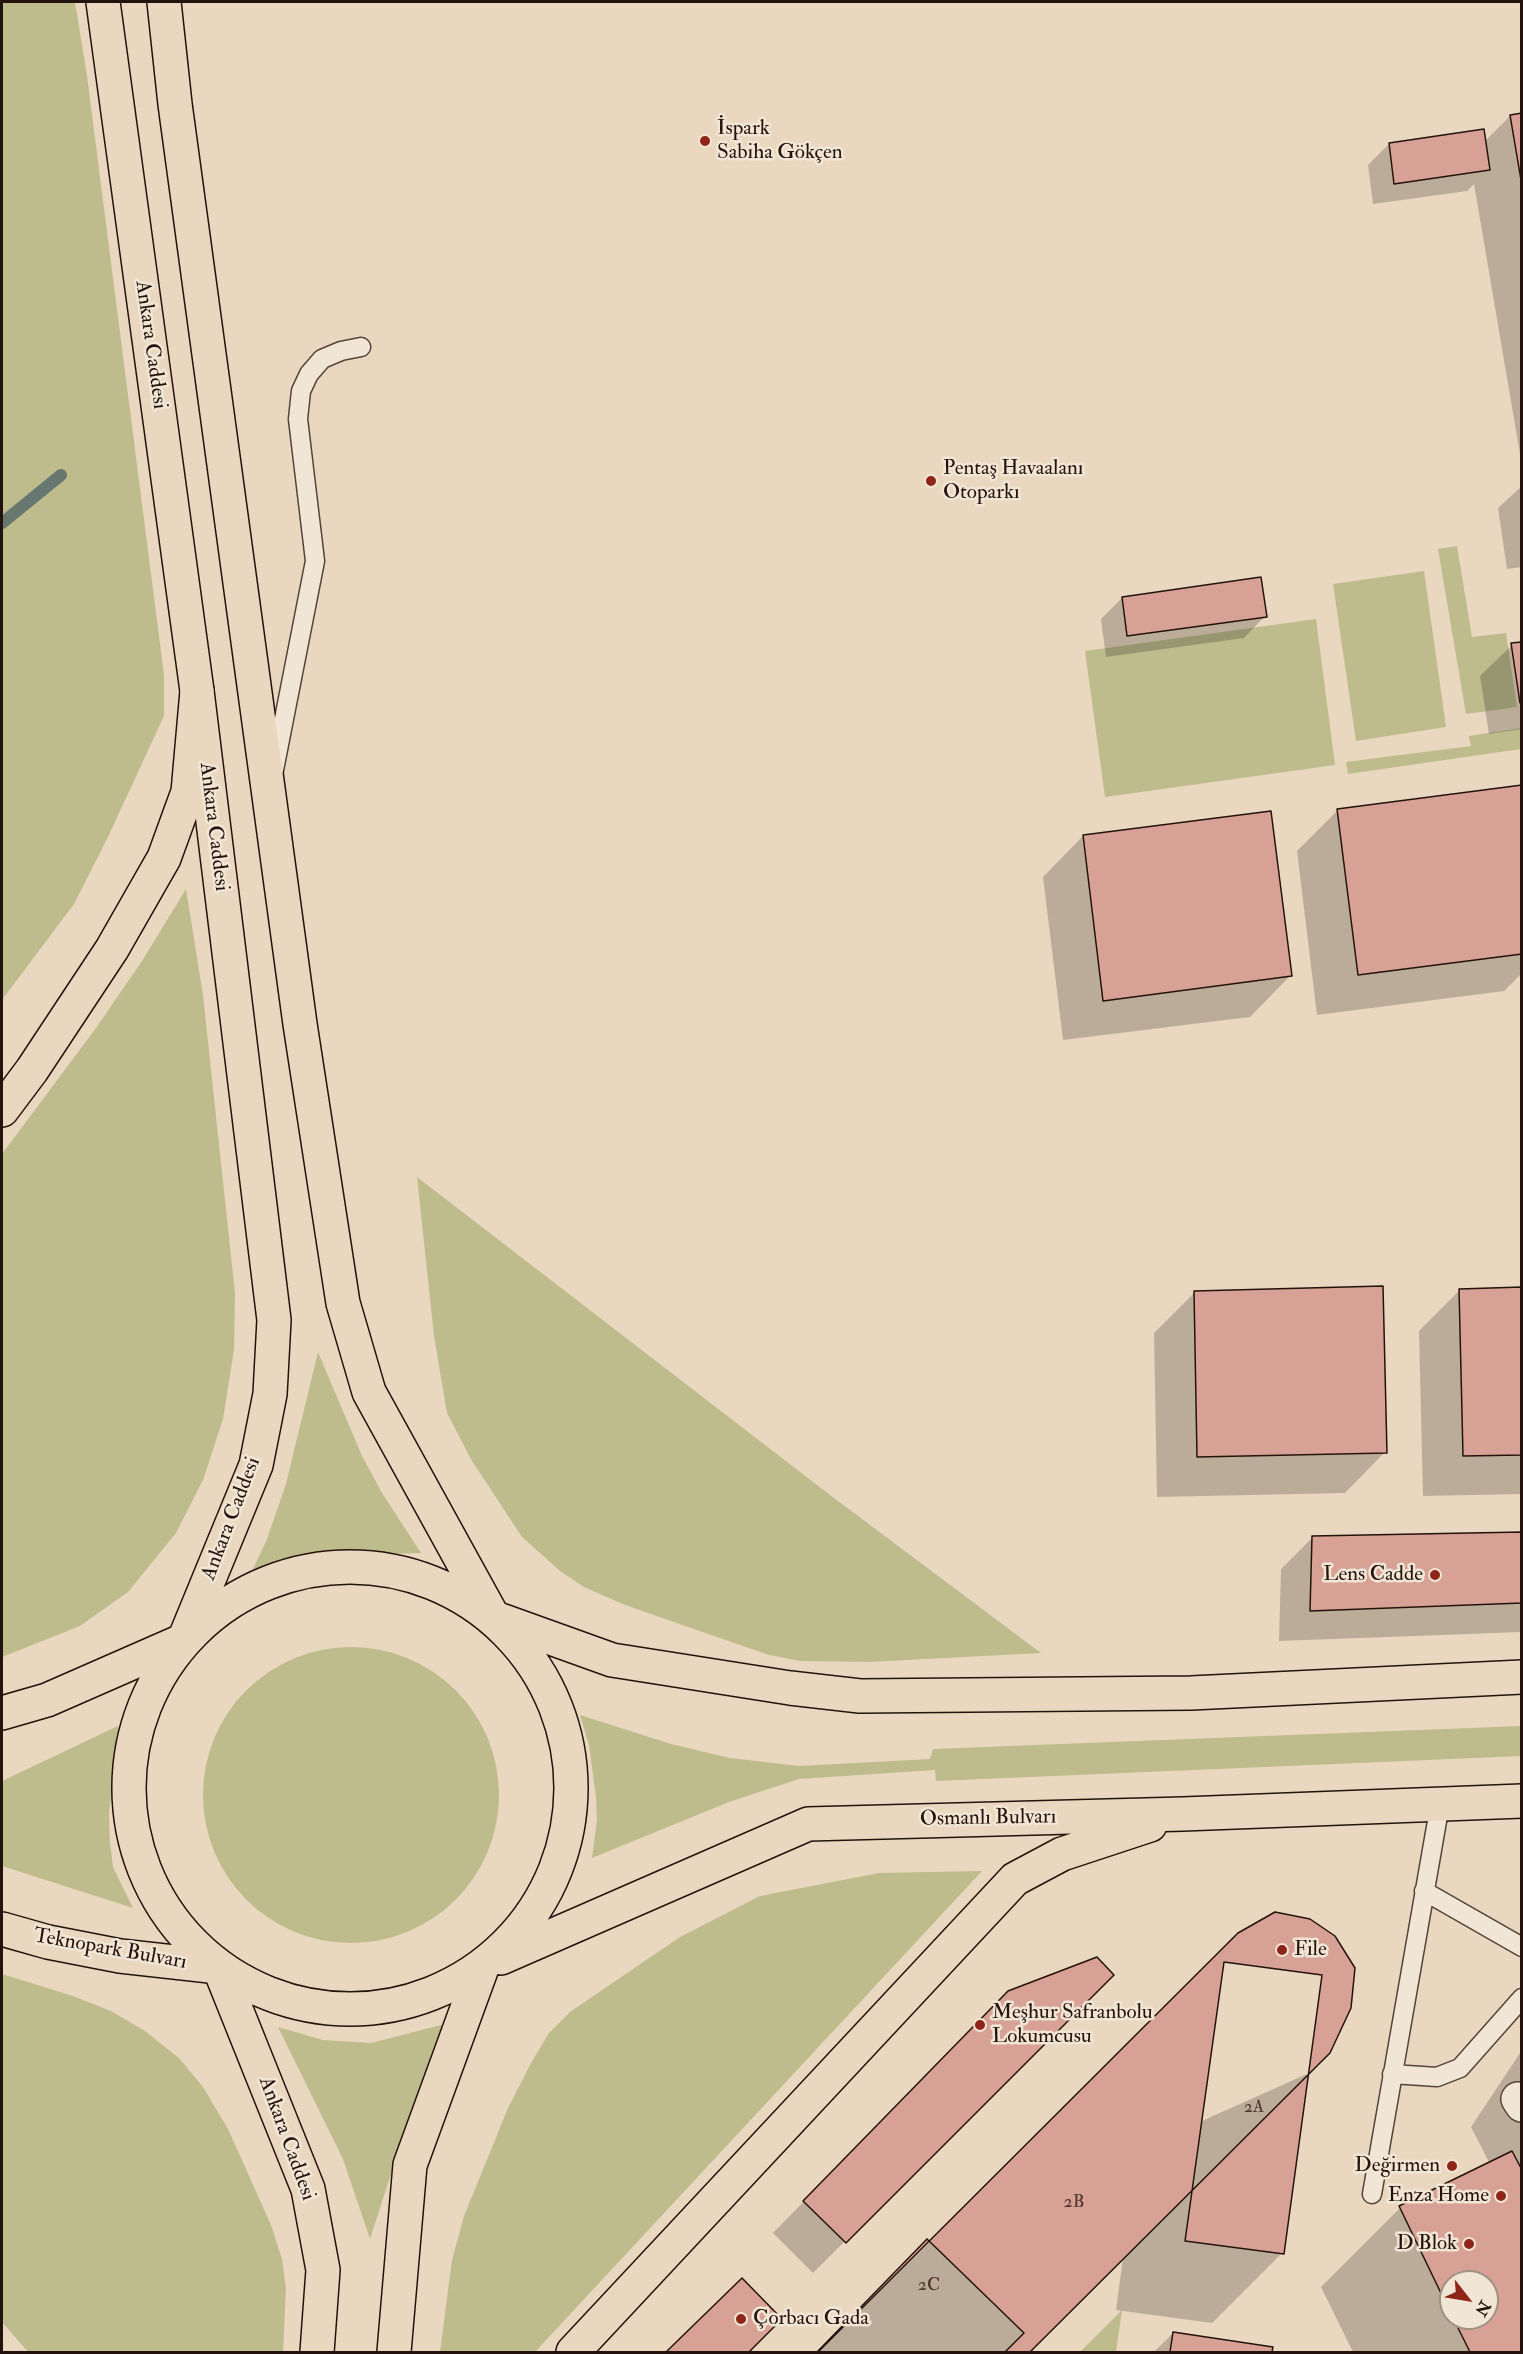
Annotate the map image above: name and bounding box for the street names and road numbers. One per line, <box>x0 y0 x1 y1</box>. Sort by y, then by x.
street label: Ankara Caddesi <box>128 279 172 411</box>
street label: Ankara Caddesi <box>193 761 233 893</box>
street label: Ankara Caddesi <box>197 1454 267 1584</box>
street label: Osmanlı Bulvarı <box>920 1805 1056 1833</box>
street label: Teknopark Bulvarı <box>31 1924 189 1976</box>
street label: Ankara Caddesi <box>252 2074 320 2204</box>

